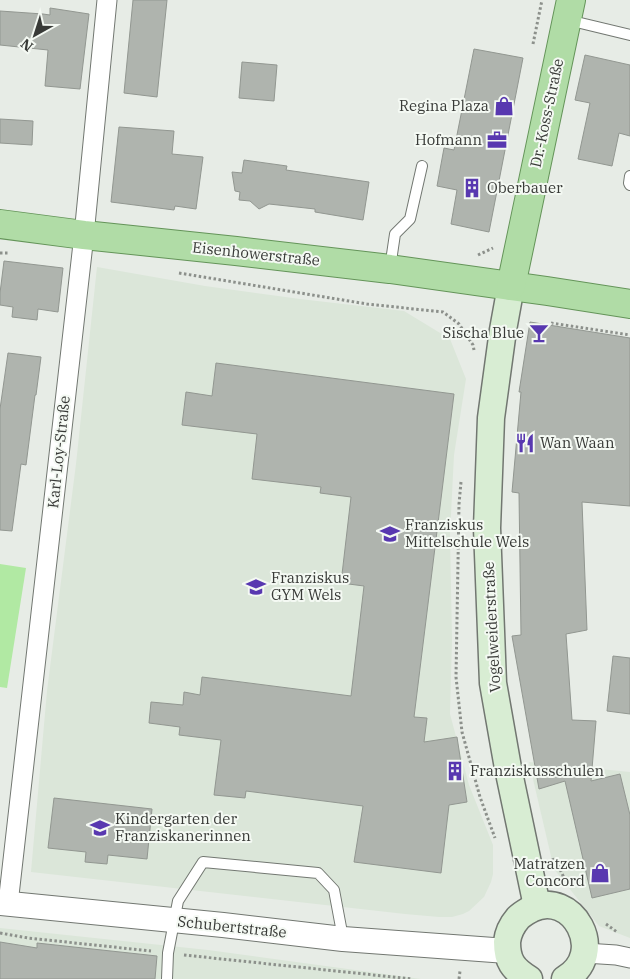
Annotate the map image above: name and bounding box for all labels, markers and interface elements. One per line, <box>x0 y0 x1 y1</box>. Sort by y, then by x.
north arrow <box>10 10 60 60</box>
text: N <box>17 35 37 56</box>
street label: Dr.-Koss-Straße <box>526 57 567 169</box>
shop icon: Regina Plaza <box>493 95 515 117</box>
place label: Regina Plaza <box>399 96 489 115</box>
office icon: Hofmann <box>486 129 508 151</box>
place label: Hofmann <box>415 130 482 149</box>
building icon: Oberbauer <box>461 177 483 199</box>
place label: Oberbauer <box>487 178 563 197</box>
street label: Eisenhowerstraße <box>191 237 321 270</box>
bar icon: Sischa Blue <box>528 322 550 344</box>
place label: Sischa Blue <box>442 323 524 342</box>
street label: Karl-Loy-Straße <box>43 395 74 509</box>
restaurant icon: Wan Waan <box>514 432 536 454</box>
place label: Wan Waan <box>540 433 615 452</box>
place label: Franziskus Mittelschule Wels <box>405 515 529 551</box>
school or university icon: Franziskus Mittelschule Wels <box>379 523 401 545</box>
street label: Vogelweiderstraße <box>479 561 504 693</box>
place label: Franziskus GYM Wels <box>271 568 349 604</box>
school or university icon: Franziskus GYM Wels <box>245 576 267 598</box>
building icon: Franziskusschulen <box>444 760 466 782</box>
place label: Franziskusschulen <box>470 761 604 780</box>
place label: Kindergarten der Franziskanerinnen <box>115 809 251 845</box>
school or university icon: Kindergarten der Franziskanerinnen <box>89 817 111 839</box>
place label: Matratzen Concord <box>514 854 585 890</box>
shop icon: Matratzen Concord <box>589 862 611 884</box>
street label: Schubertstraße <box>177 911 287 942</box>

